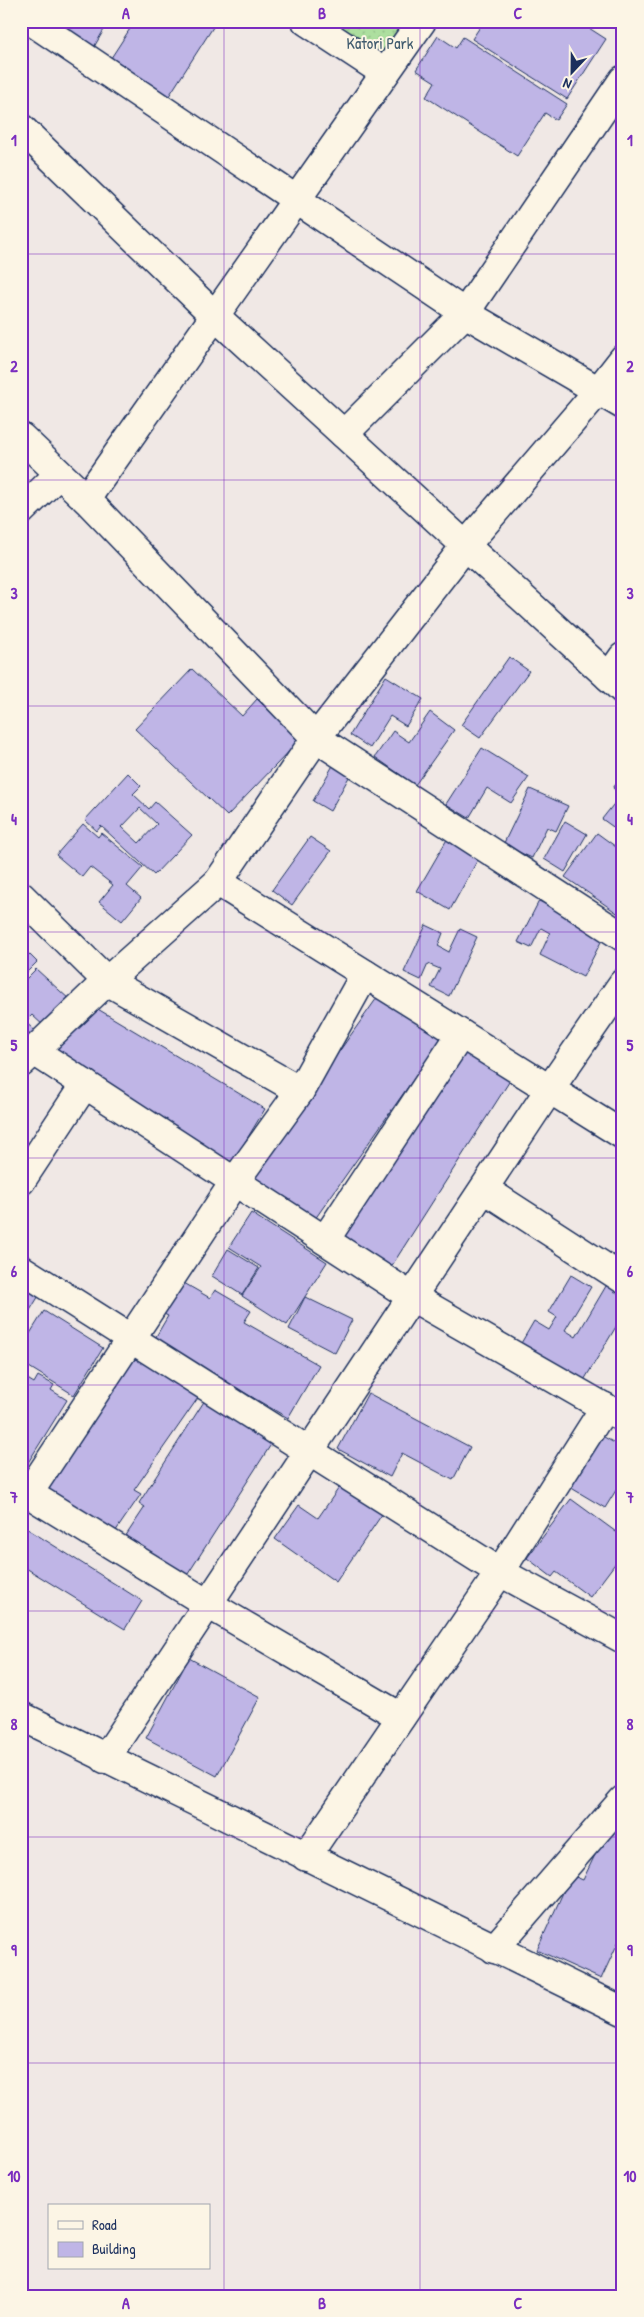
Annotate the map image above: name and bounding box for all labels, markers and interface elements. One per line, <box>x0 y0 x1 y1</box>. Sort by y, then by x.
text: A <box>122 2 130 24</box>
text: B <box>318 2 326 24</box>
text: C <box>514 2 523 24</box>
park label: Katori Park <box>347 32 414 54</box>
north arrow <box>546 48 596 98</box>
text: N <box>559 74 574 95</box>
text: 1 <box>11 129 17 151</box>
text: 1 <box>627 129 633 151</box>
text: 2 <box>10 355 18 377</box>
text: 2 <box>626 355 634 377</box>
text: 3 <box>10 582 18 604</box>
text: 3 <box>626 582 634 604</box>
text: 4 <box>11 808 17 830</box>
text: 4 <box>627 808 633 830</box>
text: 5 <box>11 1034 18 1056</box>
text: 5 <box>627 1034 634 1056</box>
text: 6 <box>11 1260 18 1282</box>
text: 6 <box>627 1260 634 1282</box>
text: 7 <box>9 1486 18 1508</box>
text: 7 <box>625 1486 634 1508</box>
text: 8 <box>11 1713 18 1735</box>
text: 8 <box>627 1713 634 1735</box>
text: 9 <box>11 1939 17 1961</box>
text: 9 <box>627 1939 633 1961</box>
text: 10 <box>8 2165 20 2187</box>
text: 10 <box>624 2165 636 2187</box>
legend <box>48 2204 210 2270</box>
text: Road <box>92 2214 117 2235</box>
text: Building <box>92 2238 136 2259</box>
text: A <box>122 2292 130 2314</box>
text: B <box>318 2292 326 2314</box>
text: C <box>514 2292 523 2314</box>

